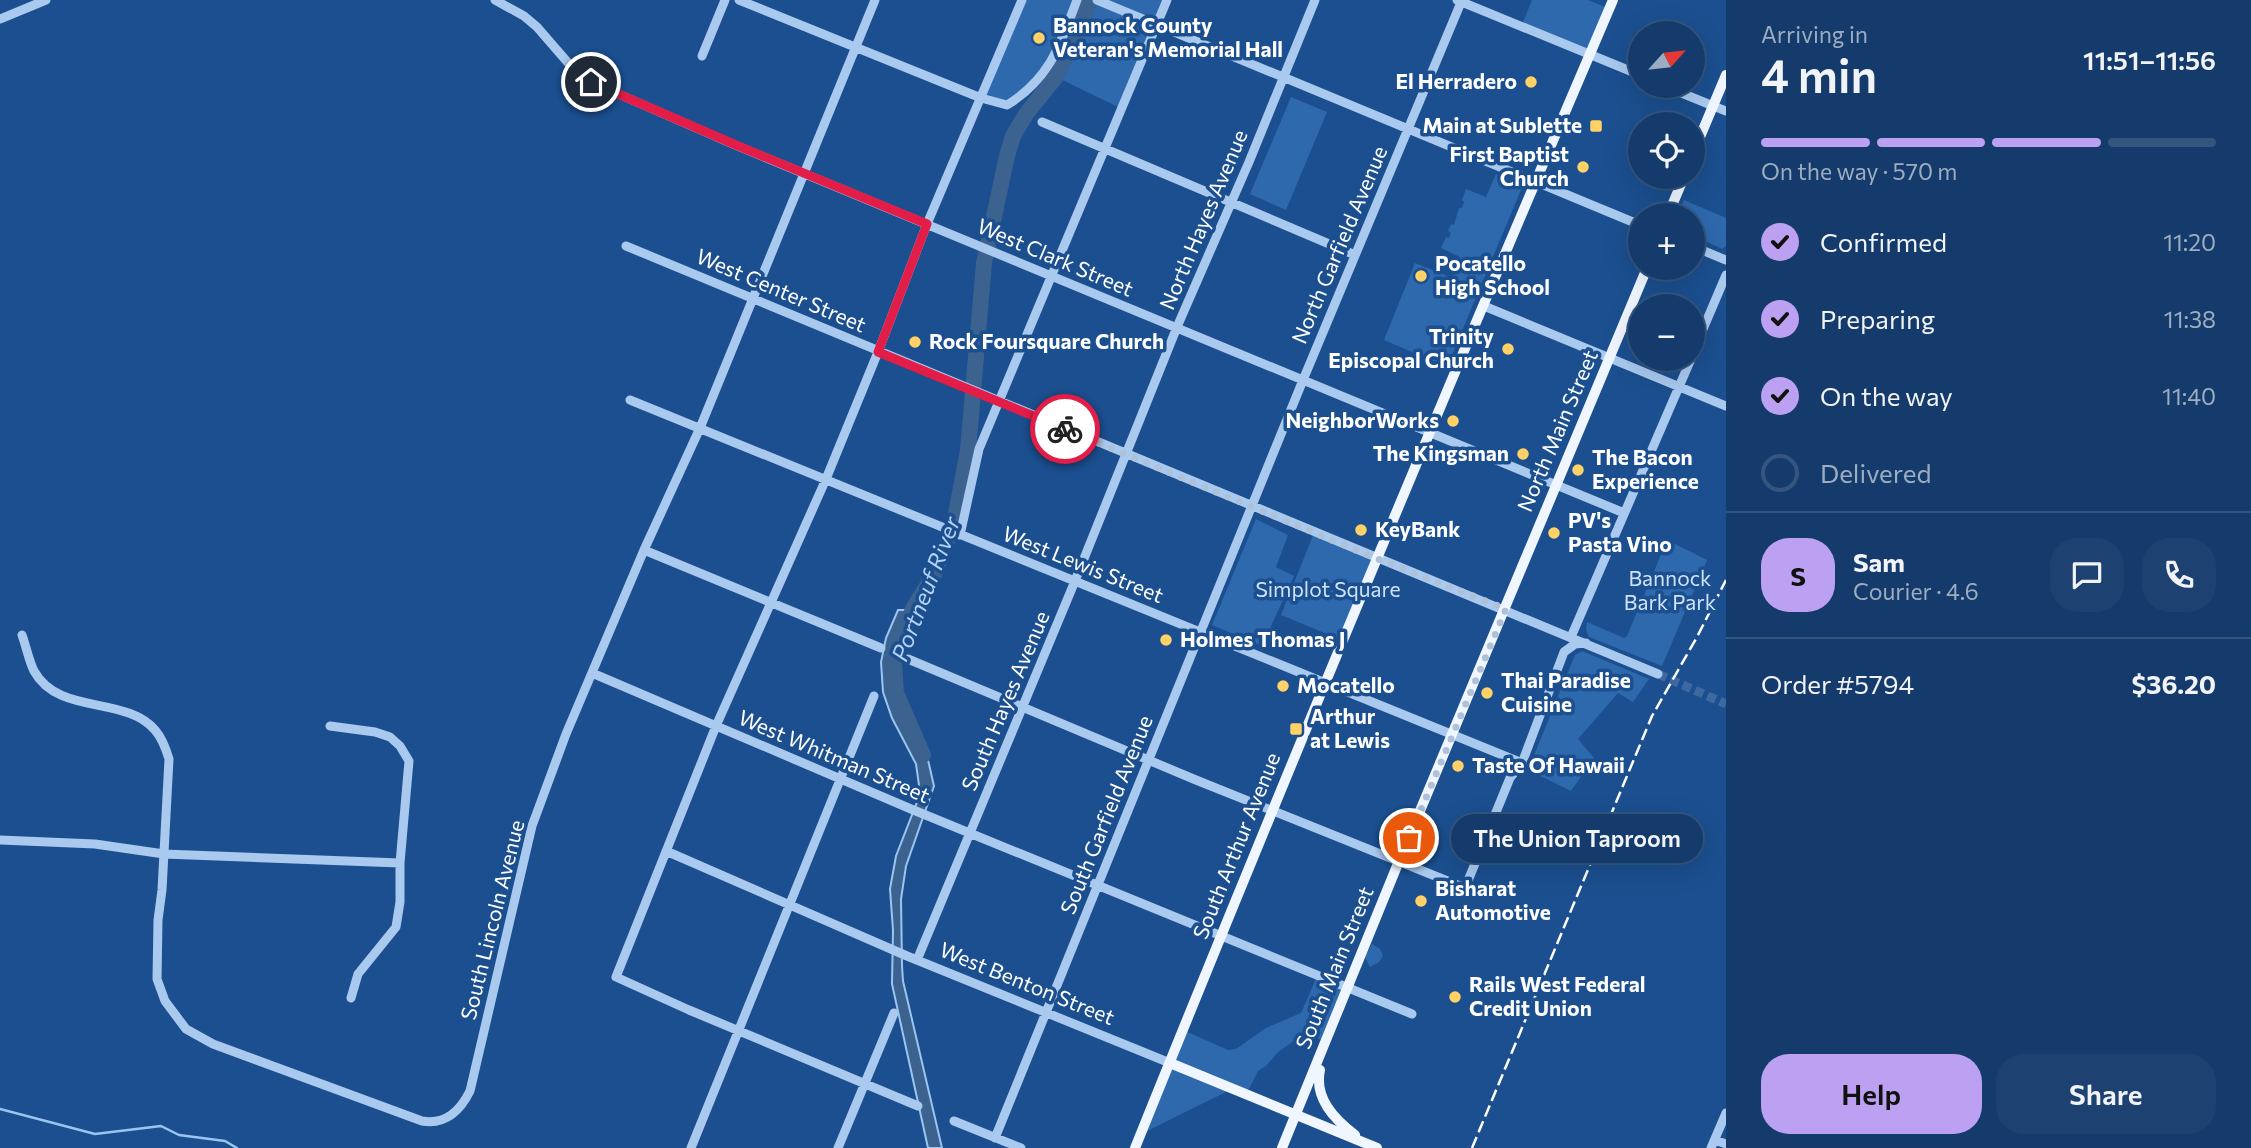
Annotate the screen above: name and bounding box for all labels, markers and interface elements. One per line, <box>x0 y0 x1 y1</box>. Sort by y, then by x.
place label: Bannock County Veteran's Memorial Hall <box>1053 12 1283 61</box>
text: Arriving in <box>1761 20 1868 48</box>
north arrow <box>1628 21 1704 98</box>
map controls <box>1628 21 1705 371</box>
marker: Bannock County Veteran's Memorial Hall <box>1031 30 1047 46</box>
text: 11:51–11:56 <box>2083 44 2216 75</box>
text: 4 min <box>1761 46 1877 102</box>
pin <box>561 52 621 112</box>
icon: home <box>572 63 610 101</box>
place label: El Herradero <box>1395 68 1517 93</box>
marker: El Herradero <box>1523 74 1539 90</box>
place label: Main at Sublette <box>1423 112 1582 137</box>
button: locate <box>1628 112 1705 189</box>
marker: Main at Sublette <box>1588 118 1604 134</box>
street label: North Hayes Avenue <box>1153 126 1252 313</box>
place label: First Baptist Church <box>1450 141 1569 190</box>
street label: North Garfield Avenue <box>1286 142 1392 347</box>
text: On the way · 570 m <box>1761 157 1957 185</box>
marker: First Baptist Church <box>1575 159 1591 175</box>
button: + <box>1628 203 1705 280</box>
street label: West Clark Street <box>974 212 1137 301</box>
icon: check <box>1761 223 1799 261</box>
text: Confirmed <box>1820 226 1947 257</box>
text: 11:20 <box>2163 228 2216 256</box>
street label: West Center Street <box>693 243 870 337</box>
place label: Pocatello High School <box>1435 250 1550 299</box>
marker: Pocatello High School <box>1413 268 1429 284</box>
button: − <box>1628 294 1705 371</box>
icon: check <box>1761 300 1799 338</box>
text: Preparing <box>1820 303 1935 334</box>
text: 11:38 <box>2164 305 2216 333</box>
place label: Trinity Episcopal Church <box>1328 323 1494 372</box>
place label: Rock Foursquare Church <box>929 328 1164 353</box>
marker: Rock Foursquare Church <box>907 334 923 350</box>
marker: Trinity Episcopal Church <box>1500 341 1516 357</box>
street label: North Main Street <box>1511 346 1602 515</box>
icon: check <box>1761 377 1799 415</box>
text: On the way <box>1820 380 1953 411</box>
text: 11:40 <box>2162 382 2216 410</box>
courier <box>1030 394 1100 464</box>
place label: NeighborWorks <box>1285 407 1439 432</box>
icon: bike <box>1046 410 1084 448</box>
marker: NeighborWorks <box>1445 413 1461 429</box>
place label: The Kingsman <box>1373 440 1509 465</box>
place label: The Bacon Experience <box>1592 444 1699 493</box>
marker: The Kingsman <box>1515 446 1531 462</box>
text: Delivered <box>1820 457 1931 488</box>
marker: The Bacon Experience <box>1570 462 1586 478</box>
place label: PV's Pasta Vino <box>1568 507 1672 556</box>
water label: Portneuf River <box>885 512 966 665</box>
place label: KeyBank <box>1375 516 1460 541</box>
street label: West Lewis Street <box>1000 520 1168 607</box>
marker: KeyBank <box>1353 522 1369 538</box>
marker: PV's Pasta Vino <box>1546 525 1562 541</box>
button: chat <box>2050 538 2124 612</box>
button: phone <box>2142 538 2216 612</box>
text: Sam <box>1853 546 1905 577</box>
text: S <box>1790 560 1806 591</box>
park label: Bannock Bark Park <box>1624 565 1716 614</box>
park label: Simplot Square <box>1255 576 1401 601</box>
text: Courier · 4.6 <box>1853 577 1979 605</box>
street label: South Hayes Avenue <box>955 607 1054 794</box>
place label: Holmes Thomas J <box>1180 626 1345 651</box>
marker: Holmes Thomas J <box>1158 632 1174 648</box>
place label: Thai Paradise Cuisine <box>1501 667 1631 716</box>
text: Order #5794 <box>1761 668 1914 699</box>
text: $36.20 <box>2131 668 2216 699</box>
place label: Mocatello <box>1297 672 1395 697</box>
marker: Mocatello <box>1275 678 1291 694</box>
marker: Thai Paradise Cuisine <box>1479 685 1495 701</box>
place label: Arthur at Lewis <box>1310 703 1390 752</box>
street label: West Whitman Street <box>735 704 934 807</box>
street label: South Garfield Avenue <box>1054 711 1157 918</box>
marker: Arthur at Lewis <box>1288 721 1304 737</box>
street label: South Arthur Avenue <box>1187 749 1284 942</box>
place label: Taste Of Hawaii <box>1472 752 1625 777</box>
marker: Taste Of Hawaii <box>1450 758 1466 774</box>
pin <box>1379 808 1439 868</box>
callout: The Union Taproom <box>1451 814 1703 862</box>
street label: South Lincoln Avenue <box>455 817 528 1022</box>
icon: bag <box>1390 819 1428 857</box>
text: The Union Taproom <box>1473 824 1681 852</box>
place label: Bisharat Automotive <box>1435 875 1551 924</box>
street label: South Main Street <box>1290 883 1378 1052</box>
marker: Bisharat Automotive <box>1413 893 1429 909</box>
street label: West Benton Street <box>937 936 1119 1029</box>
place label: Rails West Federal Credit Union <box>1469 971 1645 1020</box>
marker: Rails West Federal Credit Union <box>1447 989 1463 1005</box>
button: Help <box>1761 1054 1982 1134</box>
button: Share <box>1996 1054 2216 1134</box>

